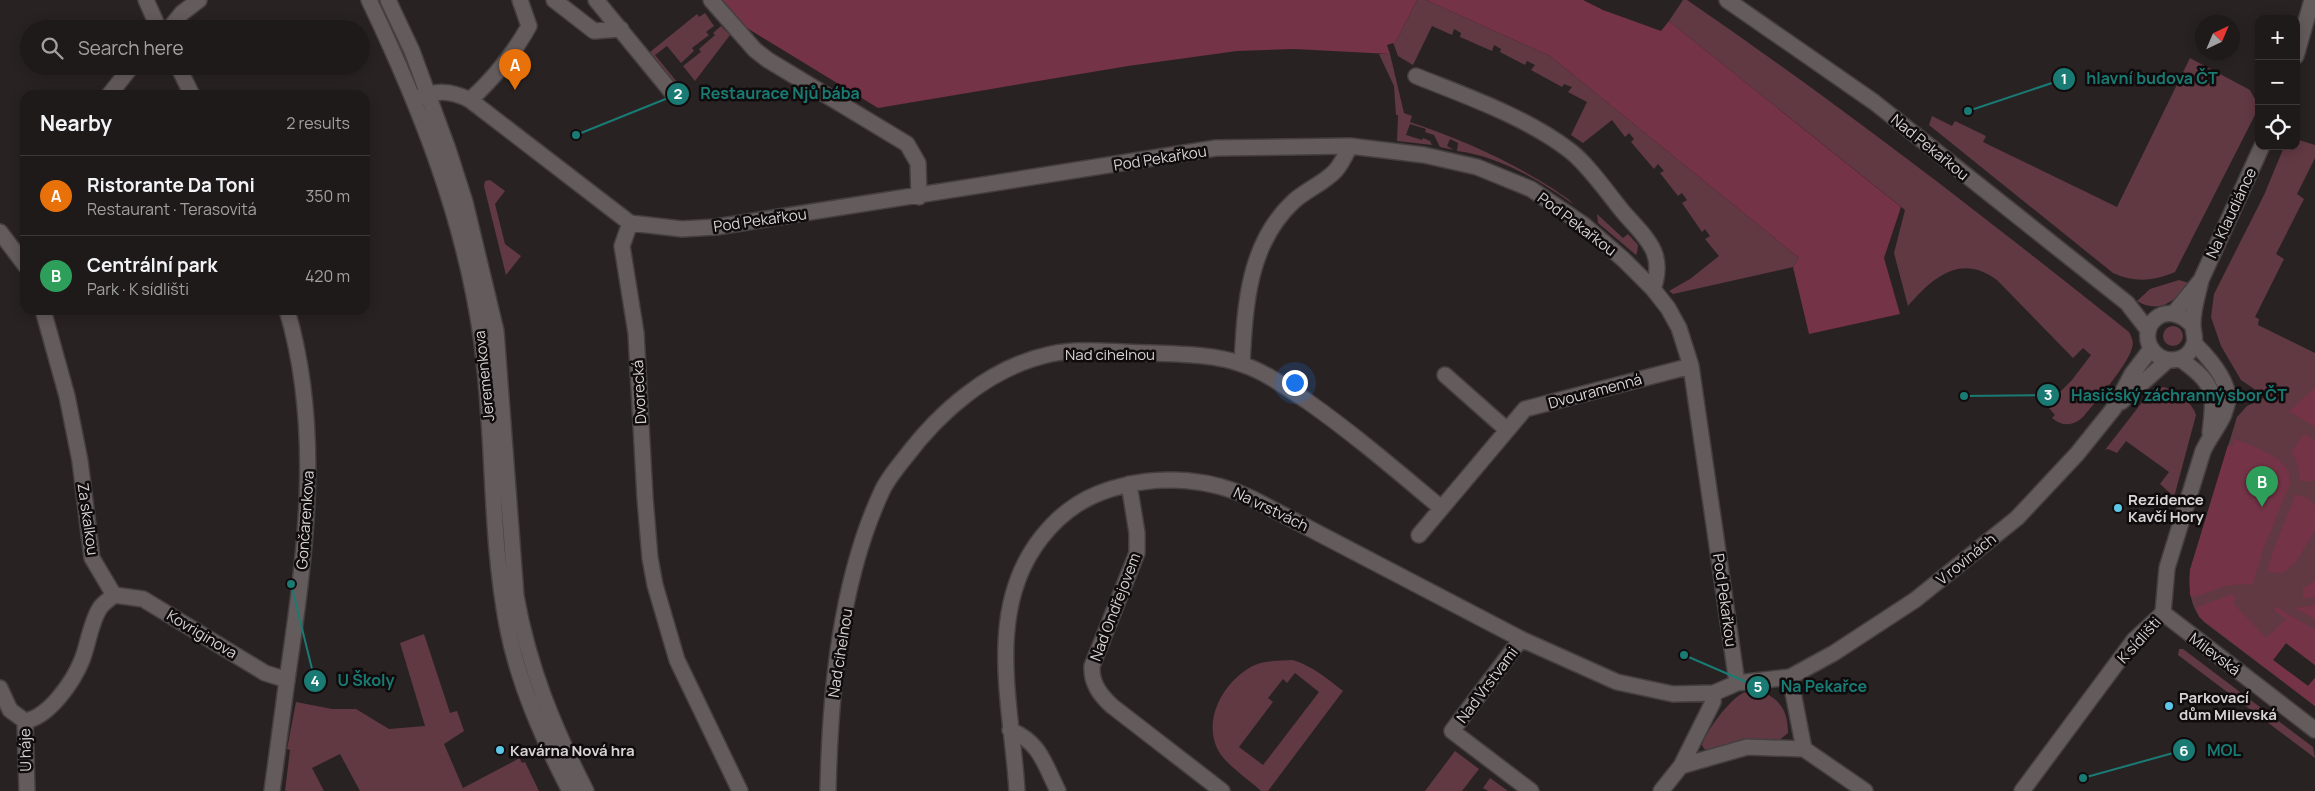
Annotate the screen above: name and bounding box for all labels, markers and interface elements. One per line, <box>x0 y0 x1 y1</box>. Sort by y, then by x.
north arrow <box>2195 15 2240 60</box>
map controls <box>2255 15 2300 150</box>
button: + <box>2255 15 2300 60</box>
search box <box>20 20 370 75</box>
icon: search <box>38 34 66 62</box>
text: Search here <box>78 35 184 61</box>
pin: A <box>499 49 531 90</box>
button: − <box>2255 60 2300 105</box>
callout: hlavní budova ČT <box>2052 63 2228 94</box>
text: hlavní budova ČT <box>2086 67 2218 89</box>
text: 1 <box>2061 68 2067 89</box>
callout: Restaurace Njů bába <box>666 78 870 109</box>
text: Restaurace Njů bába <box>700 82 860 104</box>
text: 2 <box>674 83 683 104</box>
button: locate <box>2255 105 2300 150</box>
text: Nearby <box>40 109 112 137</box>
street label: Nad Pekařkou <box>1887 109 1973 185</box>
text: 2 results <box>286 112 350 134</box>
street label: Pod Pekařkou <box>1112 140 1208 176</box>
street label: Na Klaudiánce <box>2201 164 2261 262</box>
text: Ristorante Da Toni <box>87 172 255 198</box>
text: A <box>51 185 61 207</box>
text: 350 m <box>305 185 350 207</box>
street label: Pod Pekařkou <box>1533 187 1621 261</box>
text: Restaurant · Terasovitá <box>87 198 257 220</box>
street label: Pod Pekařkou <box>712 203 808 237</box>
text: Centrální park <box>87 252 217 278</box>
text: B <box>51 265 61 287</box>
text: 420 m <box>305 265 350 287</box>
text: Park · K sídlišti <box>87 278 189 300</box>
street label: Jeremenkova <box>469 330 499 422</box>
street label: Nad cihelnou <box>1065 344 1155 365</box>
street label: Dvorecká <box>627 359 651 425</box>
street label: Dvouramenná <box>1546 368 1644 414</box>
your location <box>1282 370 1308 396</box>
callout: Hasičský záchranný sbor ČT <box>2036 379 2297 410</box>
text: 3 <box>2044 384 2052 405</box>
text: Hasičský záchranný sbor ČT <box>2071 384 2287 406</box>
pin: B <box>2246 466 2278 507</box>
street label: Gončarenkova <box>291 470 319 570</box>
street label: Za skalkou <box>73 482 103 556</box>
street label: Na vrstvách <box>1230 482 1312 536</box>
place label: Rezidence Kavčí Hory <box>2128 489 2204 527</box>
marker: Rezidence Kavčí Hory <box>2112 502 2124 514</box>
street label: V rovinách <box>1932 528 2000 590</box>
street label: Nad Ondřejovem <box>1085 550 1145 664</box>
street label: Pod Pekařkou <box>1708 552 1742 648</box>
street label: Kovriginova <box>163 605 241 663</box>
street label: Nad cihelnou <box>823 607 857 699</box>
street label: K sídlišti <box>2112 612 2166 668</box>
street label: Milevská <box>2185 628 2245 680</box>
street label: Nad Vrstvami <box>1451 643 1523 727</box>
callout: U Školy <box>303 665 405 696</box>
text: U Školy <box>337 669 395 691</box>
text: 4 <box>310 670 320 691</box>
callout: Na Pekařce <box>1746 671 1877 702</box>
text: Na Pekařce <box>1781 675 1868 697</box>
text: 5 <box>1754 676 1763 697</box>
place label: Parkovací dům Milevská <box>2179 687 2277 725</box>
marker: Parkovací dům Milevská <box>2163 700 2175 712</box>
street label: U háje <box>14 728 36 772</box>
callout: MOL <box>2172 735 2251 766</box>
text: MOL <box>2207 739 2242 761</box>
place label: Kavárna Nová hra <box>510 740 635 761</box>
text: 6 <box>2179 740 2189 761</box>
marker: Kavárna Nová hra <box>494 744 506 756</box>

